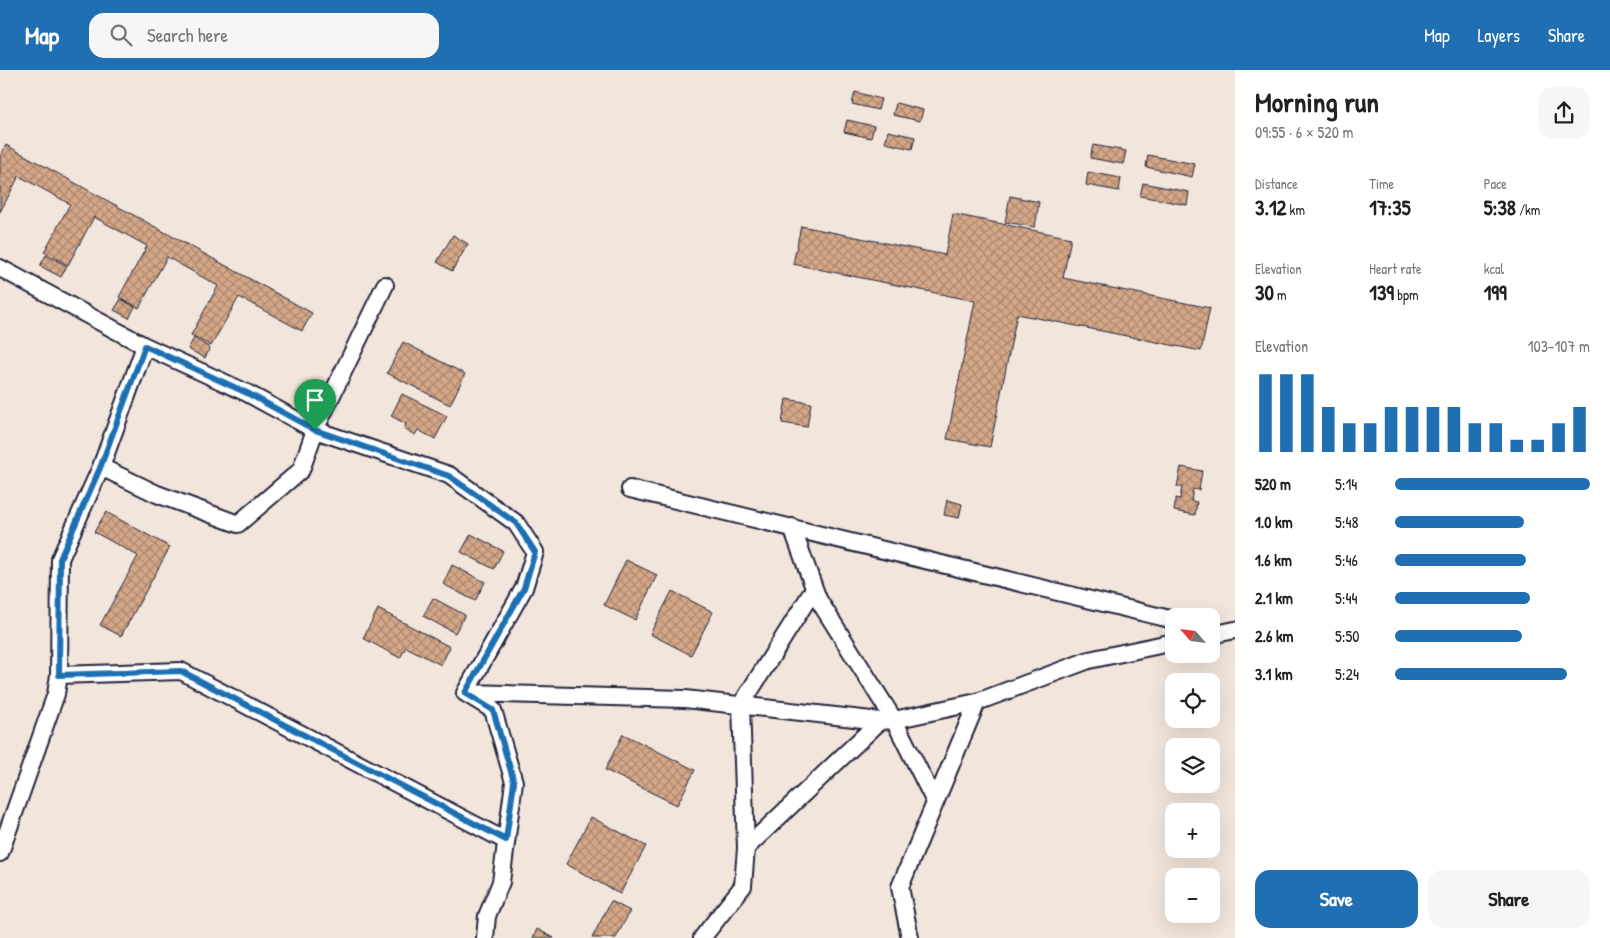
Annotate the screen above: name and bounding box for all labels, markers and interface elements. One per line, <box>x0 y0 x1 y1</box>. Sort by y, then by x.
search box <box>89 13 439 58</box>
text: Map <box>25 19 59 51</box>
icon: search <box>107 21 135 49</box>
text: Search here <box>147 22 228 48</box>
text: Map <box>1424 23 1450 48</box>
text: Layers <box>1478 23 1520 48</box>
text: Share <box>1548 23 1585 48</box>
text: Morning run <box>1255 83 1379 121</box>
button: share <box>1538 87 1590 139</box>
text: 09:55 · 6 × 520 m <box>1255 121 1353 143</box>
text: Distance <box>1255 174 1298 193</box>
text: Time <box>1369 174 1394 193</box>
text: Pace <box>1484 174 1507 193</box>
text: 3.12 <box>1255 193 1286 222</box>
text: 17:35 <box>1369 193 1411 222</box>
text: 5:38 <box>1484 193 1516 222</box>
text: km <box>1286 200 1305 219</box>
text: /km <box>1516 200 1540 219</box>
text: Elevation <box>1255 259 1302 278</box>
text: Heart rate <box>1369 259 1422 278</box>
text: kcal <box>1484 259 1504 278</box>
text: 30 <box>1255 278 1274 307</box>
text: 139 <box>1369 278 1394 307</box>
text: 199 <box>1484 278 1507 307</box>
text: m <box>1274 285 1287 304</box>
text: bpm <box>1394 285 1419 304</box>
text: Elevation <box>1255 335 1308 357</box>
text: 103–107 m <box>1528 335 1590 357</box>
pin <box>294 379 336 430</box>
icon: arrive <box>301 386 329 414</box>
text: 520 m <box>1255 473 1291 495</box>
text: 5:14 <box>1335 473 1357 495</box>
text: 1.0 km <box>1255 511 1293 533</box>
text: 5:48 <box>1335 511 1358 533</box>
text: 1.6 km <box>1255 549 1292 571</box>
text: 5:46 <box>1335 549 1358 571</box>
text: 2.1 km <box>1255 587 1293 609</box>
text: 5:44 <box>1335 587 1357 609</box>
north arrow <box>1165 608 1220 662</box>
map controls <box>1165 608 1220 923</box>
text: 2.6 km <box>1255 625 1294 647</box>
text: 5:50 <box>1335 625 1359 647</box>
text: 3.1 km <box>1255 663 1293 685</box>
text: 5:24 <box>1335 663 1359 685</box>
button: locate <box>1165 673 1220 728</box>
button: layers <box>1165 738 1220 793</box>
button: + <box>1165 803 1220 858</box>
button: − <box>1165 868 1220 923</box>
button: Save <box>1255 870 1418 928</box>
button: Share <box>1428 870 1590 928</box>

